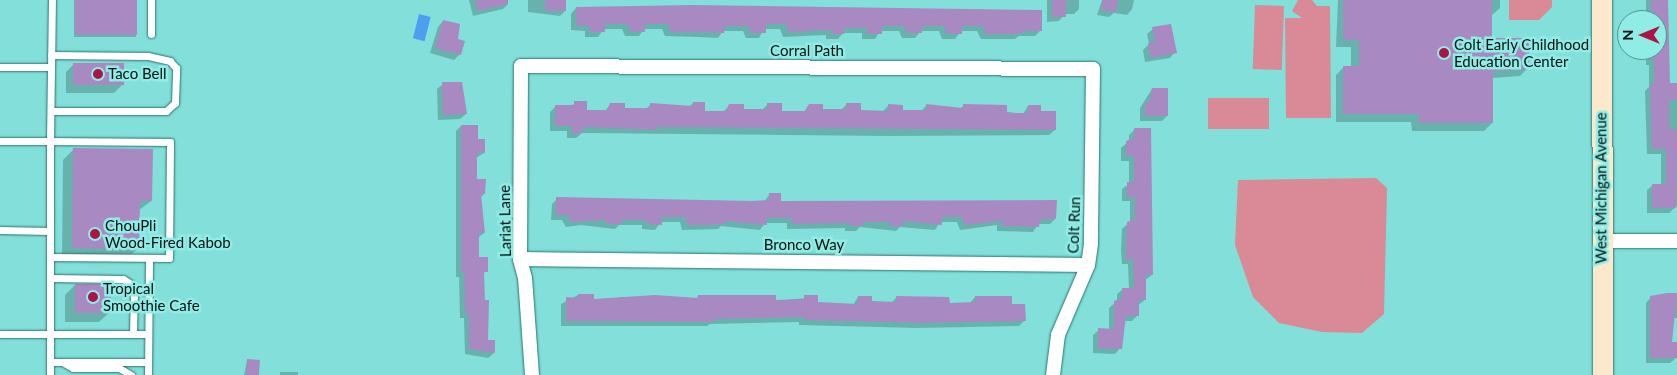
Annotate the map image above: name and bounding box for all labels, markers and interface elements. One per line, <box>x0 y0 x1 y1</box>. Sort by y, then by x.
north arrow <box>1617 10 1667 60</box>
text: N <box>1619 30 1636 40</box>
place label: Colt Early Childhood Education Center <box>1454 35 1589 70</box>
street label: Corral Path <box>770 42 844 60</box>
marker: Colt Early Childhood Education Center <box>1438 47 1450 59</box>
place label: Taco Bell <box>108 65 167 83</box>
marker: Taco Bell <box>92 68 104 80</box>
street label: West Michigan Avenue <box>1592 112 1610 264</box>
street label: Lariat Lane <box>495 185 515 257</box>
street label: Colt Run <box>1064 196 1084 254</box>
place label: ChouPli Wood-Fired Kabob <box>105 216 231 251</box>
marker: ChouPli Wood-Fired Kabob <box>89 228 101 240</box>
street label: Bronco Way <box>764 236 844 254</box>
place label: Tropical Smoothie Cafe <box>103 279 200 314</box>
marker: Tropical Smoothie Cafe <box>87 291 99 303</box>

